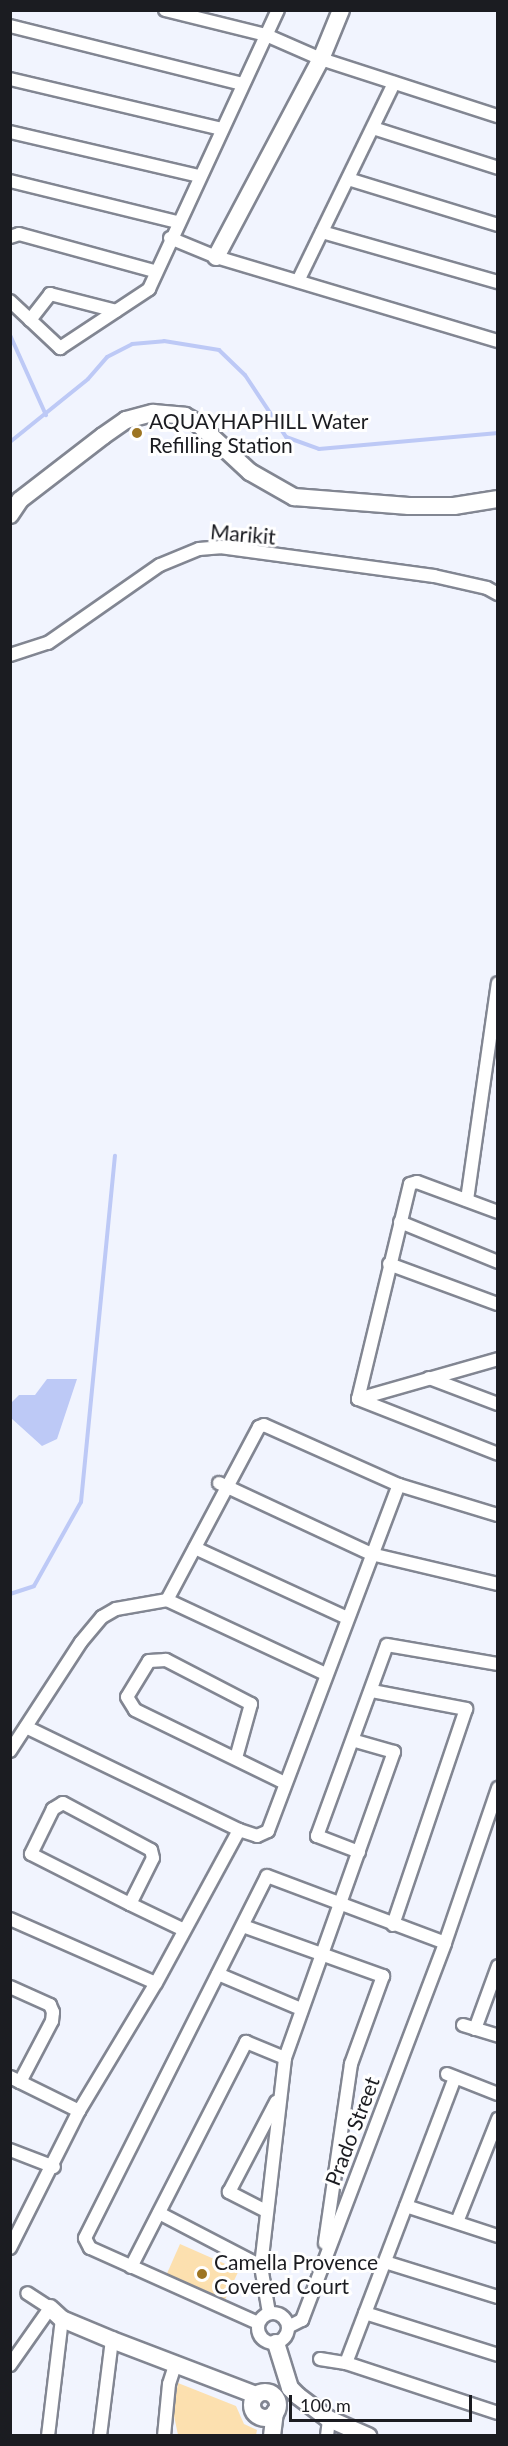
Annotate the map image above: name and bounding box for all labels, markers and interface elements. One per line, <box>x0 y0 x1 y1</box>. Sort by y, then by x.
place label: AQUAYHAPHILL Water Refilling Station <box>149 408 369 458</box>
marker: AQUAYHAPHILL Water Refilling Station <box>130 426 144 440</box>
street label: Marikit <box>209 519 277 549</box>
street label: Prado Street <box>320 2073 384 2189</box>
place label: Camella Provence Covered Court <box>214 2249 378 2299</box>
marker: Camella Provence Covered Court <box>195 2267 209 2281</box>
scale bar <box>292 2383 475 2421</box>
text: 100 m <box>300 2394 351 2416</box>

